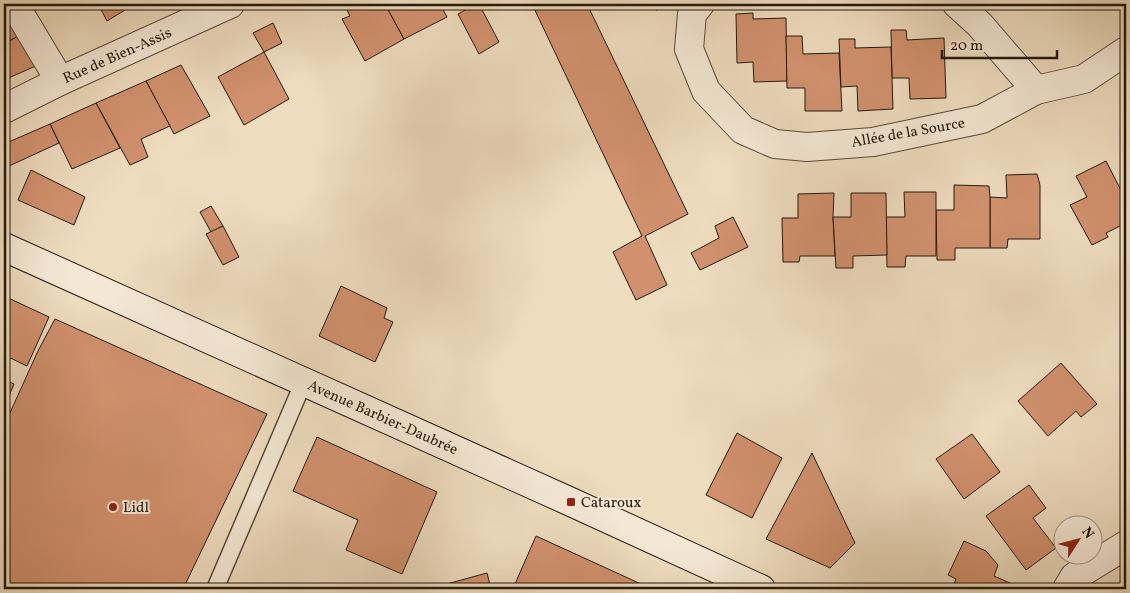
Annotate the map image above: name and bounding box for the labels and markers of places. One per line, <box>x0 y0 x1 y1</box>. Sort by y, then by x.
place label: Cataroux <box>581 493 642 514</box>
marker: Cataroux <box>565 496 577 508</box>
place label: Lidl <box>123 498 149 519</box>
marker: Lidl <box>107 501 119 513</box>

